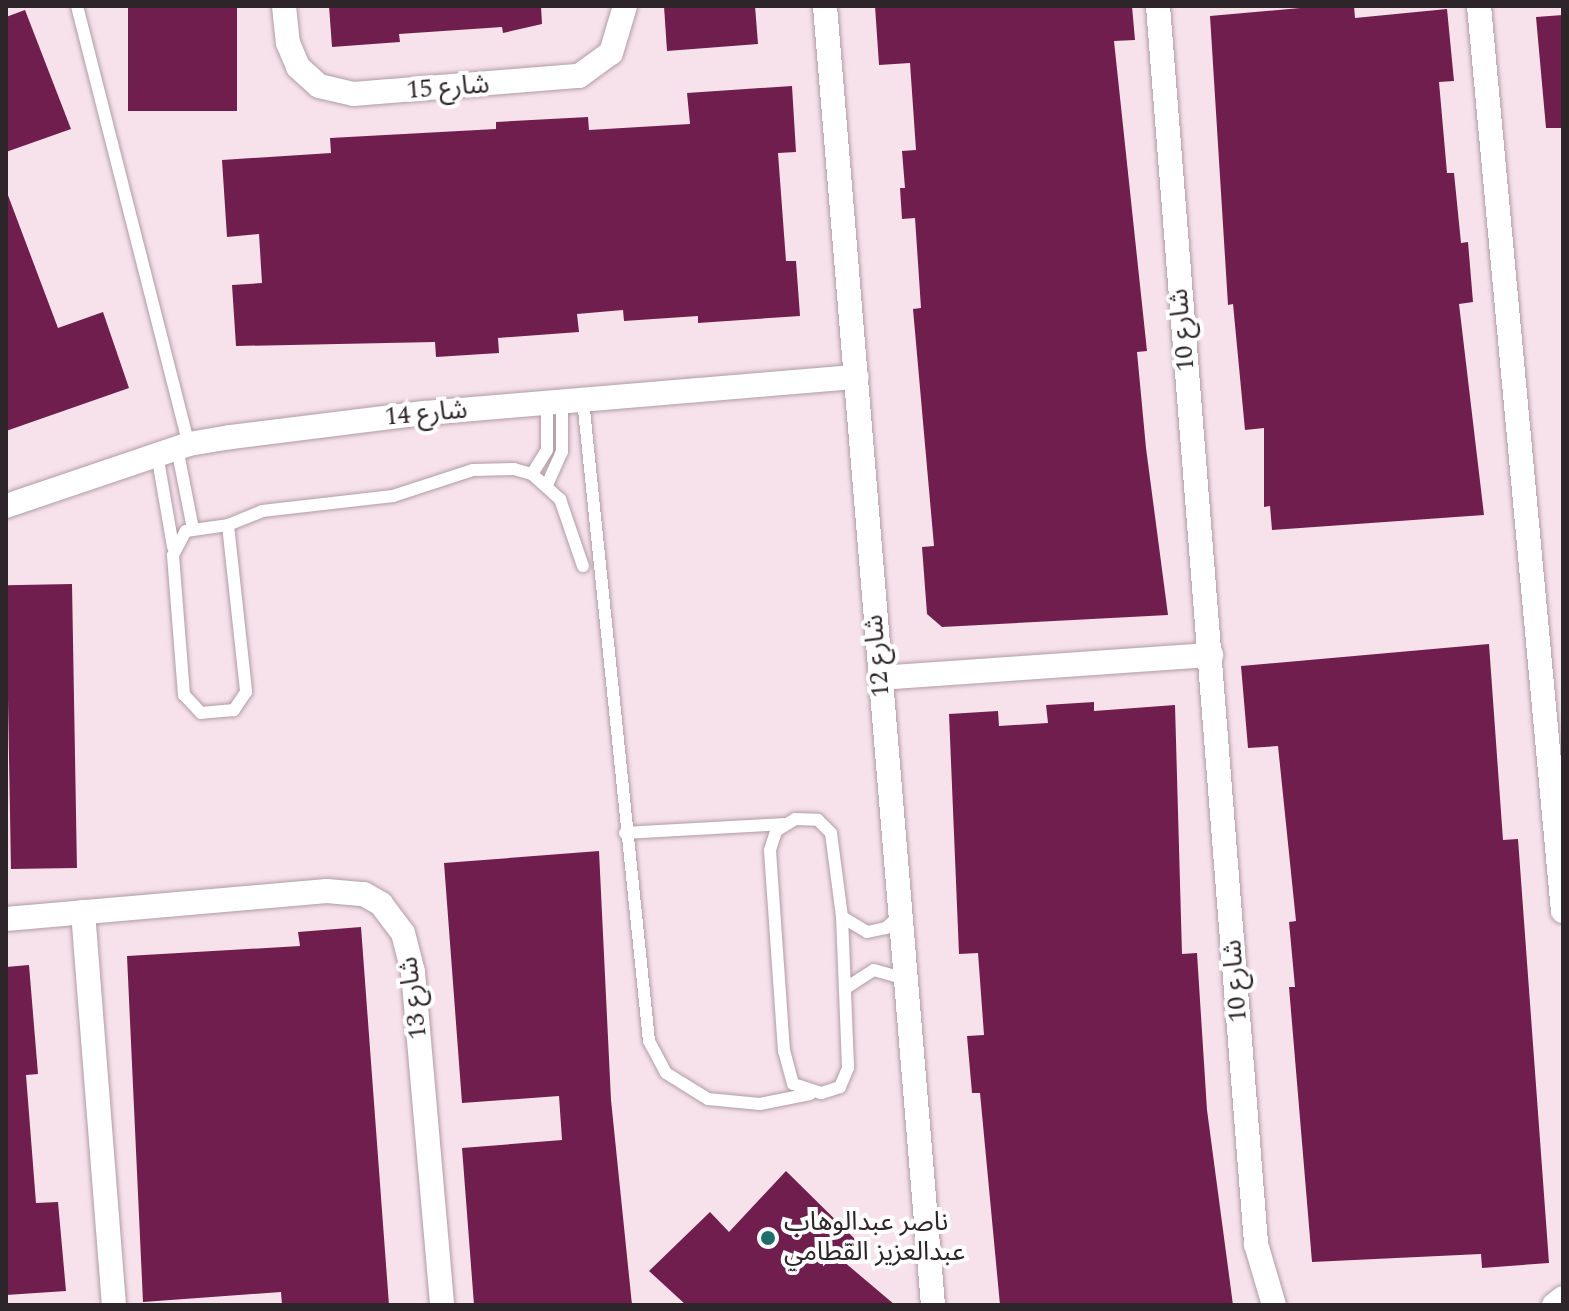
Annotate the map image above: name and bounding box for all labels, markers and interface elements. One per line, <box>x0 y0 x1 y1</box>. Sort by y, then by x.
street label: شارع 15 <box>405 70 491 106</box>
street label: شارع 10 <box>1164 287 1202 373</box>
street label: شارع 14 <box>383 395 469 433</box>
street label: شارع 12 <box>859 613 897 699</box>
street label: شارع 10 <box>1218 938 1254 1024</box>
street label: شارع 13 <box>393 955 435 1041</box>
place label: ناصر عبدالوهاب عبدالعزيز القطامي <box>784 1207 965 1268</box>
marker: ناصر عبدالوهاب عبدالعزيز القطامي <box>759 1229 777 1247</box>

